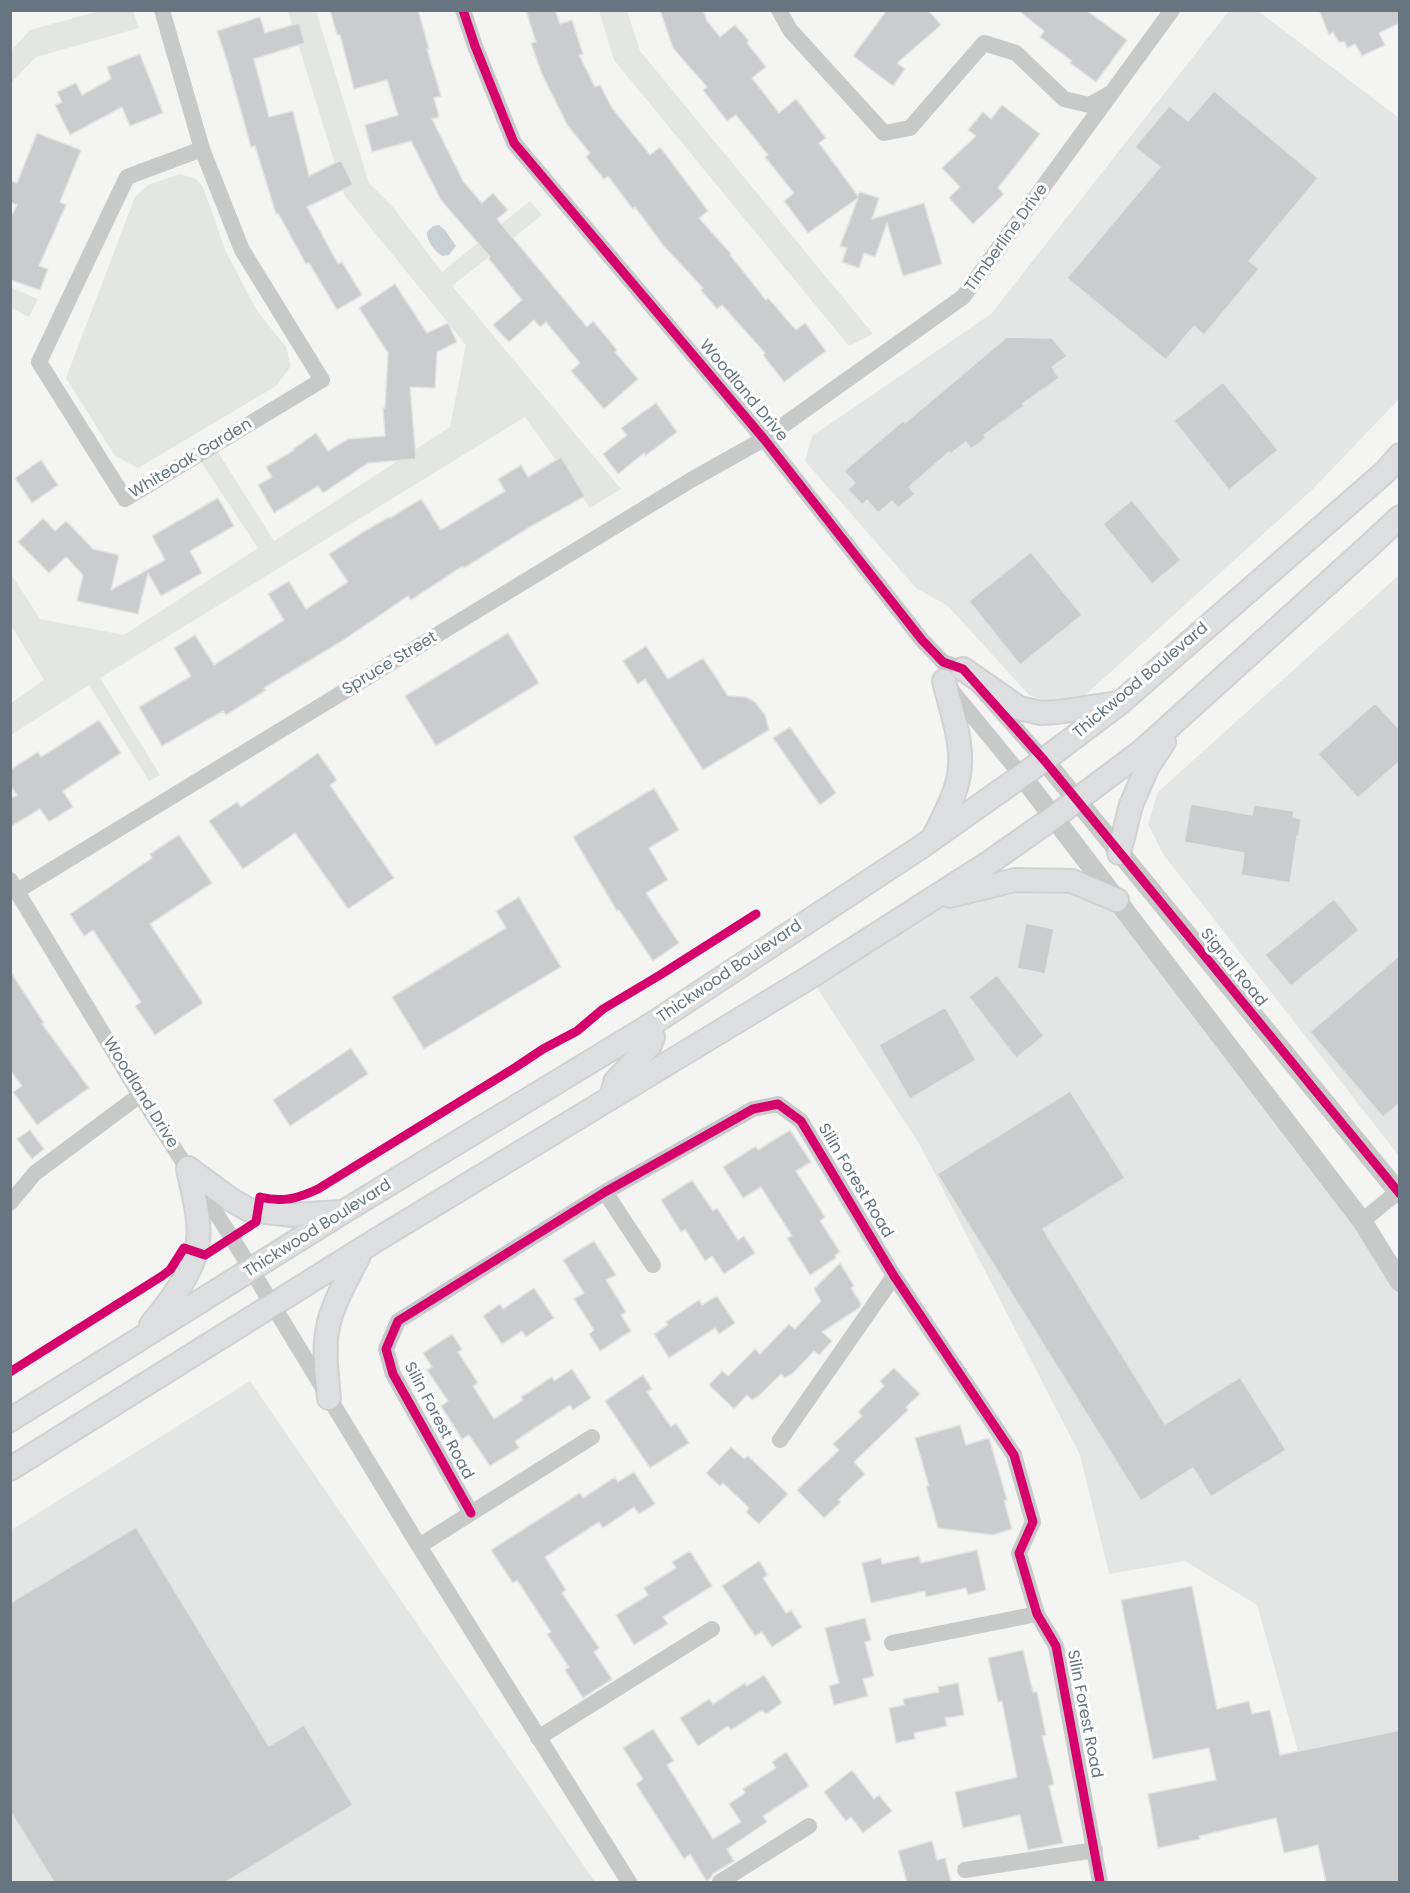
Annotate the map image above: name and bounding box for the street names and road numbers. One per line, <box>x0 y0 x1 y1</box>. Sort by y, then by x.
street label: Timberline Drive <box>962 181 1052 295</box>
street label: Woodland Drive <box>695 336 791 446</box>
street label: Whiteoak Garden <box>126 415 256 503</box>
street label: Thickwood Boulevard <box>1070 619 1212 743</box>
street label: Spruce Street <box>339 628 441 700</box>
street label: Thickwood Boulevard <box>654 916 806 1028</box>
street label: Signal Road <box>1196 925 1270 1011</box>
street label: Woodland Drive <box>98 1034 182 1152</box>
street label: Silin Forest Road <box>813 1120 897 1242</box>
street label: Thickwood Boulevard <box>241 1176 395 1282</box>
street label: Silin Forest Road <box>399 1359 477 1483</box>
street label: Silin Forest Road <box>1062 1648 1106 1780</box>

